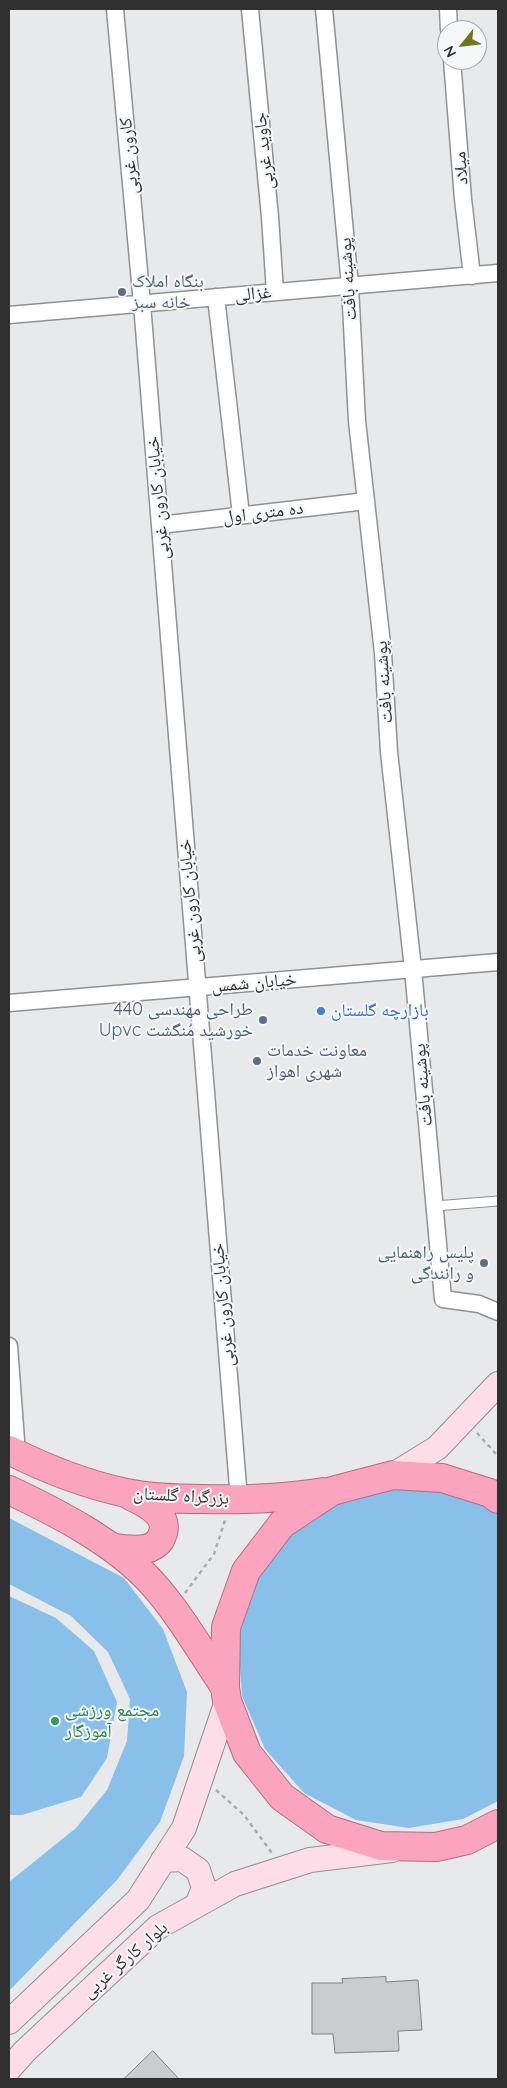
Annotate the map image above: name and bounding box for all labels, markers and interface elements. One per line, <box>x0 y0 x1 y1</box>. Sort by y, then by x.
north arrow <box>437 20 487 70</box>
text: N <box>439 43 460 61</box>
street label: جاوید غربی <box>249 111 279 191</box>
street label: کارون غربی <box>115 117 143 195</box>
street label: میلاد <box>449 151 473 185</box>
street label: پوشینه بافت <box>334 237 362 321</box>
place label: بنگاه املاک خانه سبز <box>132 271 204 314</box>
street label: غزالی <box>234 282 272 306</box>
marker: بنگاه املاک خانه سبز <box>116 286 128 298</box>
street label: خیابان کارون غربی <box>142 435 174 561</box>
street label: ده متری اول <box>221 497 305 529</box>
street label: پوشینه بافت <box>370 640 398 724</box>
street label: خیابان کارون غربی <box>174 838 206 964</box>
street label: خیابان شمس <box>211 969 297 997</box>
place label: طراحی مهندسی 440 Upvc خورشید مُنگشت <box>99 999 253 1042</box>
place label: بازارچه گلستان <box>331 1000 429 1022</box>
marker: بازارچه گلستان <box>315 1005 327 1017</box>
marker: طراحی مهندسی 440 Upvc خورشید مُنگشت <box>257 1014 269 1026</box>
place label: معاونت خدمات شهری اهواز <box>267 1040 367 1082</box>
street label: پوشینه بافت <box>409 1043 437 1127</box>
marker: معاونت خدمات شهری اهواز <box>251 1055 263 1067</box>
street label: خیابان کارون غربی <box>207 1242 239 1368</box>
place label: پلیس راهنمایی و رانندگی <box>378 1242 474 1284</box>
marker: پلیس راهنمایی و رانندگی <box>478 1257 490 1269</box>
street label: بزرگراه گلستان <box>133 1483 229 1509</box>
place label: مجتمع ورزشی آموزگار <box>65 1700 159 1742</box>
marker: مجتمع ورزشی آموزگار <box>49 1715 61 1727</box>
street label: بلوار کارگر غربی <box>78 1917 172 2003</box>

